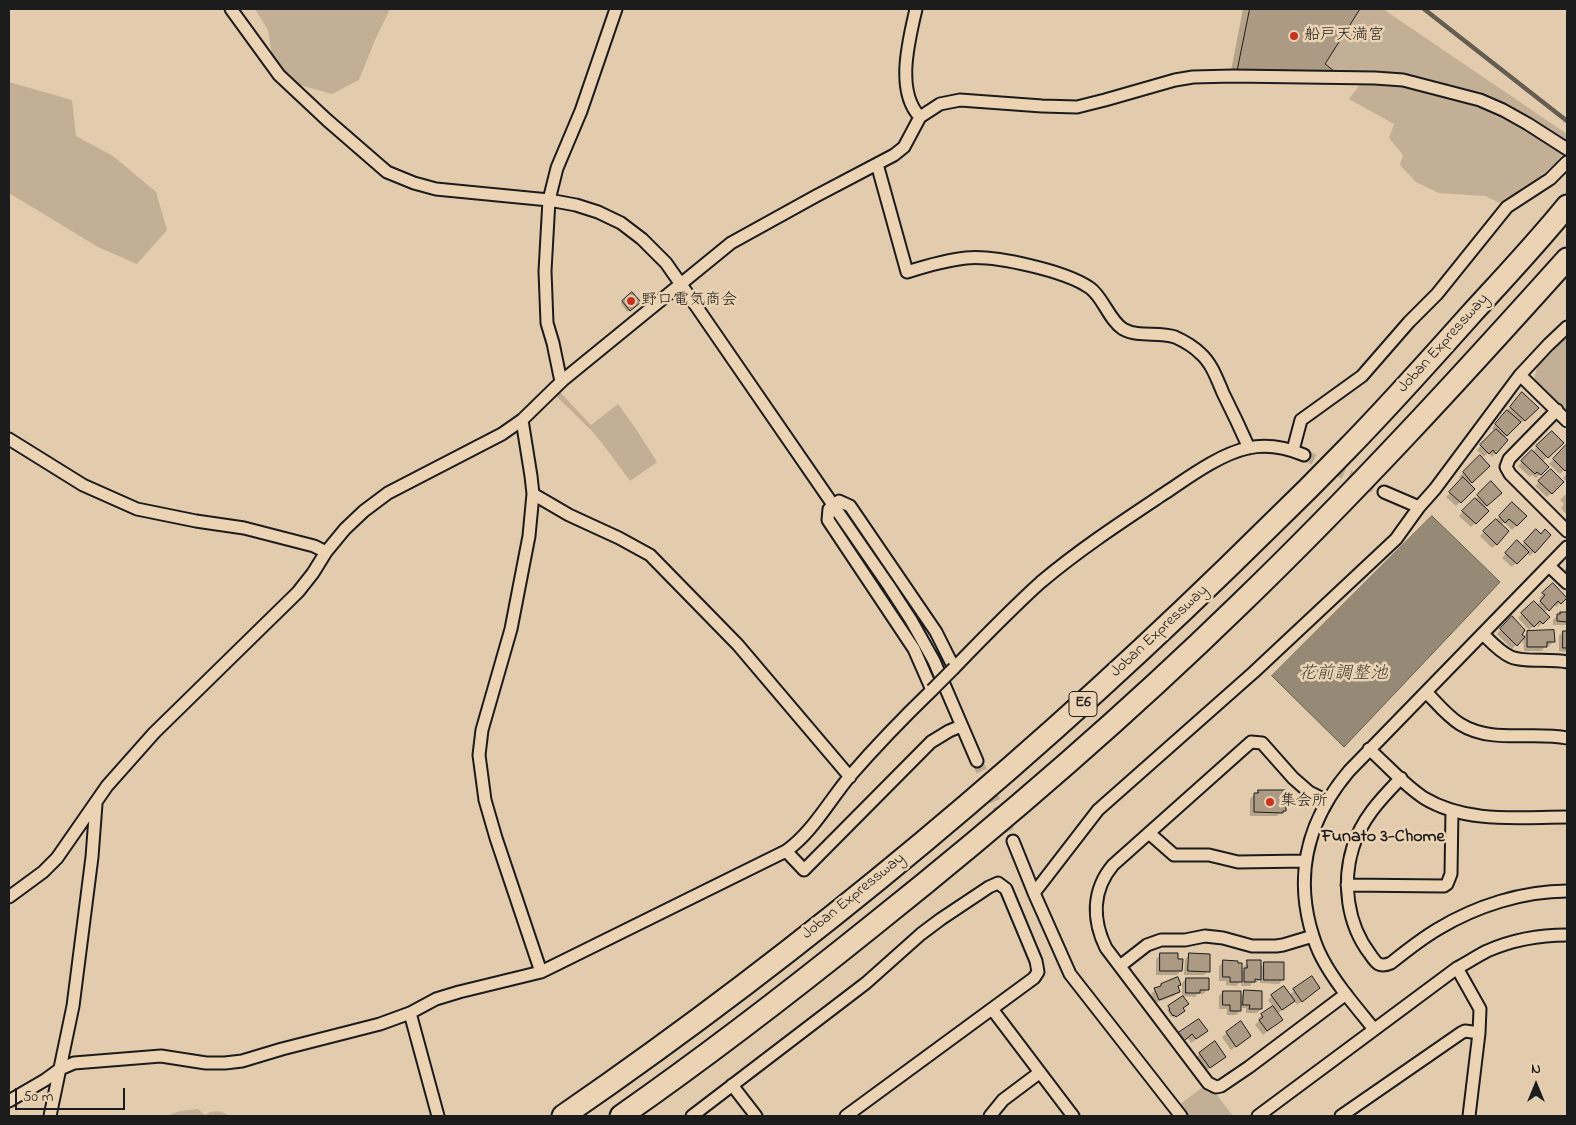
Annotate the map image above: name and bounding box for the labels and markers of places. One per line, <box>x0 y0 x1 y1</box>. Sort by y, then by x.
place label: 船戸天満宮 <box>1304 26 1384 46</box>
marker: 船戸天満宮 <box>1288 30 1300 42</box>
place label: 野口電気商会 <box>641 291 737 311</box>
marker: 野口電気商会 <box>625 295 637 307</box>
place label: 集会所 <box>1280 792 1328 812</box>
marker: 集会所 <box>1264 796 1276 808</box>

